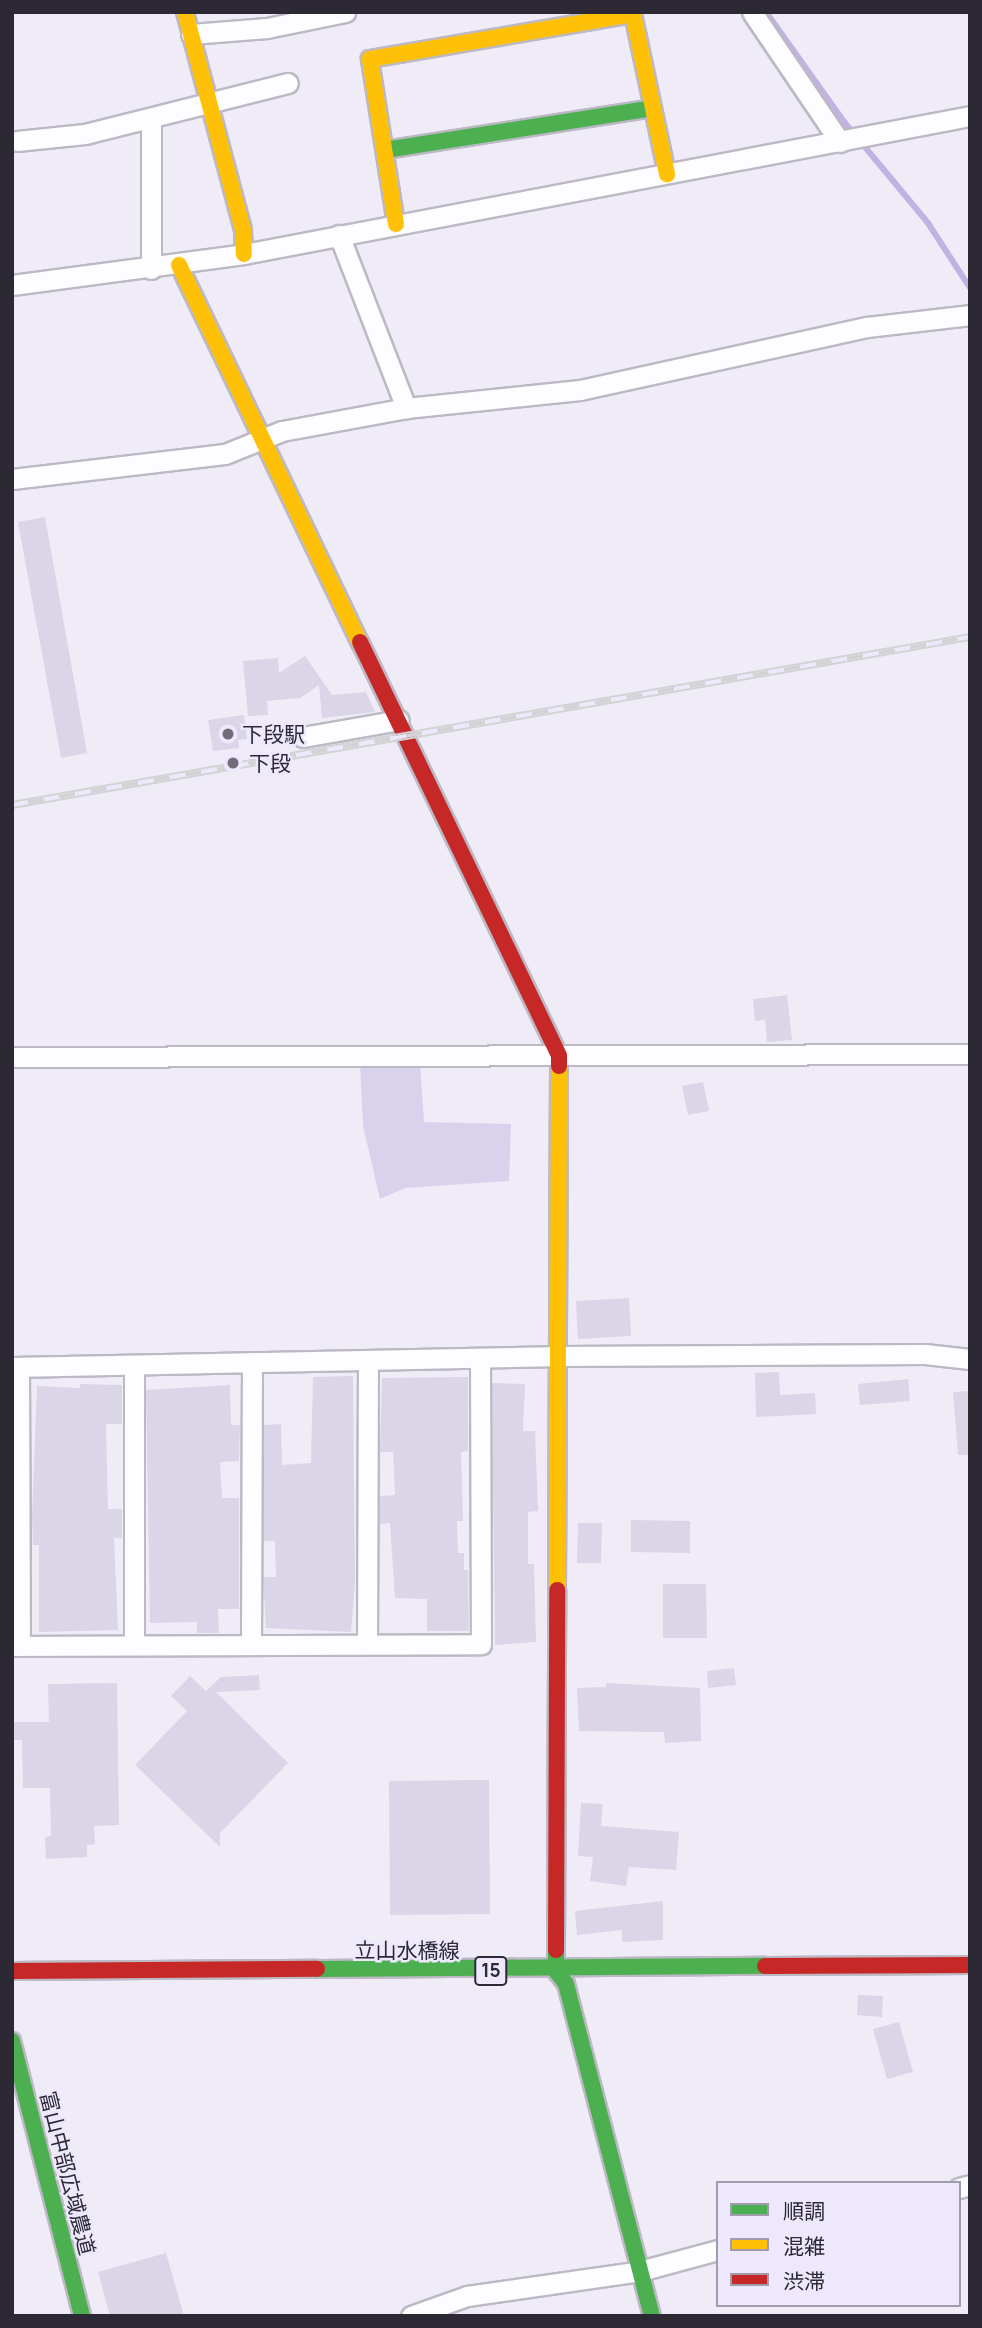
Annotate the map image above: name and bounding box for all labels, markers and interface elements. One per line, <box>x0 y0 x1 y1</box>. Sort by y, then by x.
place label: 下段駅 <box>242 721 305 747</box>
marker: 下段駅 <box>220 726 236 742</box>
place label: 下段 <box>249 750 291 776</box>
marker: 下段 <box>223 753 243 773</box>
street label: 立山水橋線 <box>355 1937 459 1963</box>
road number: 15 <box>474 1955 508 1986</box>
street label: 富山中部広域農道 <box>35 2088 101 2258</box>
legend <box>716 2181 961 2307</box>
text: 順調 <box>783 2197 825 2225</box>
text: 混雑 <box>783 2232 825 2260</box>
text: 渋滞 <box>783 2267 825 2295</box>

